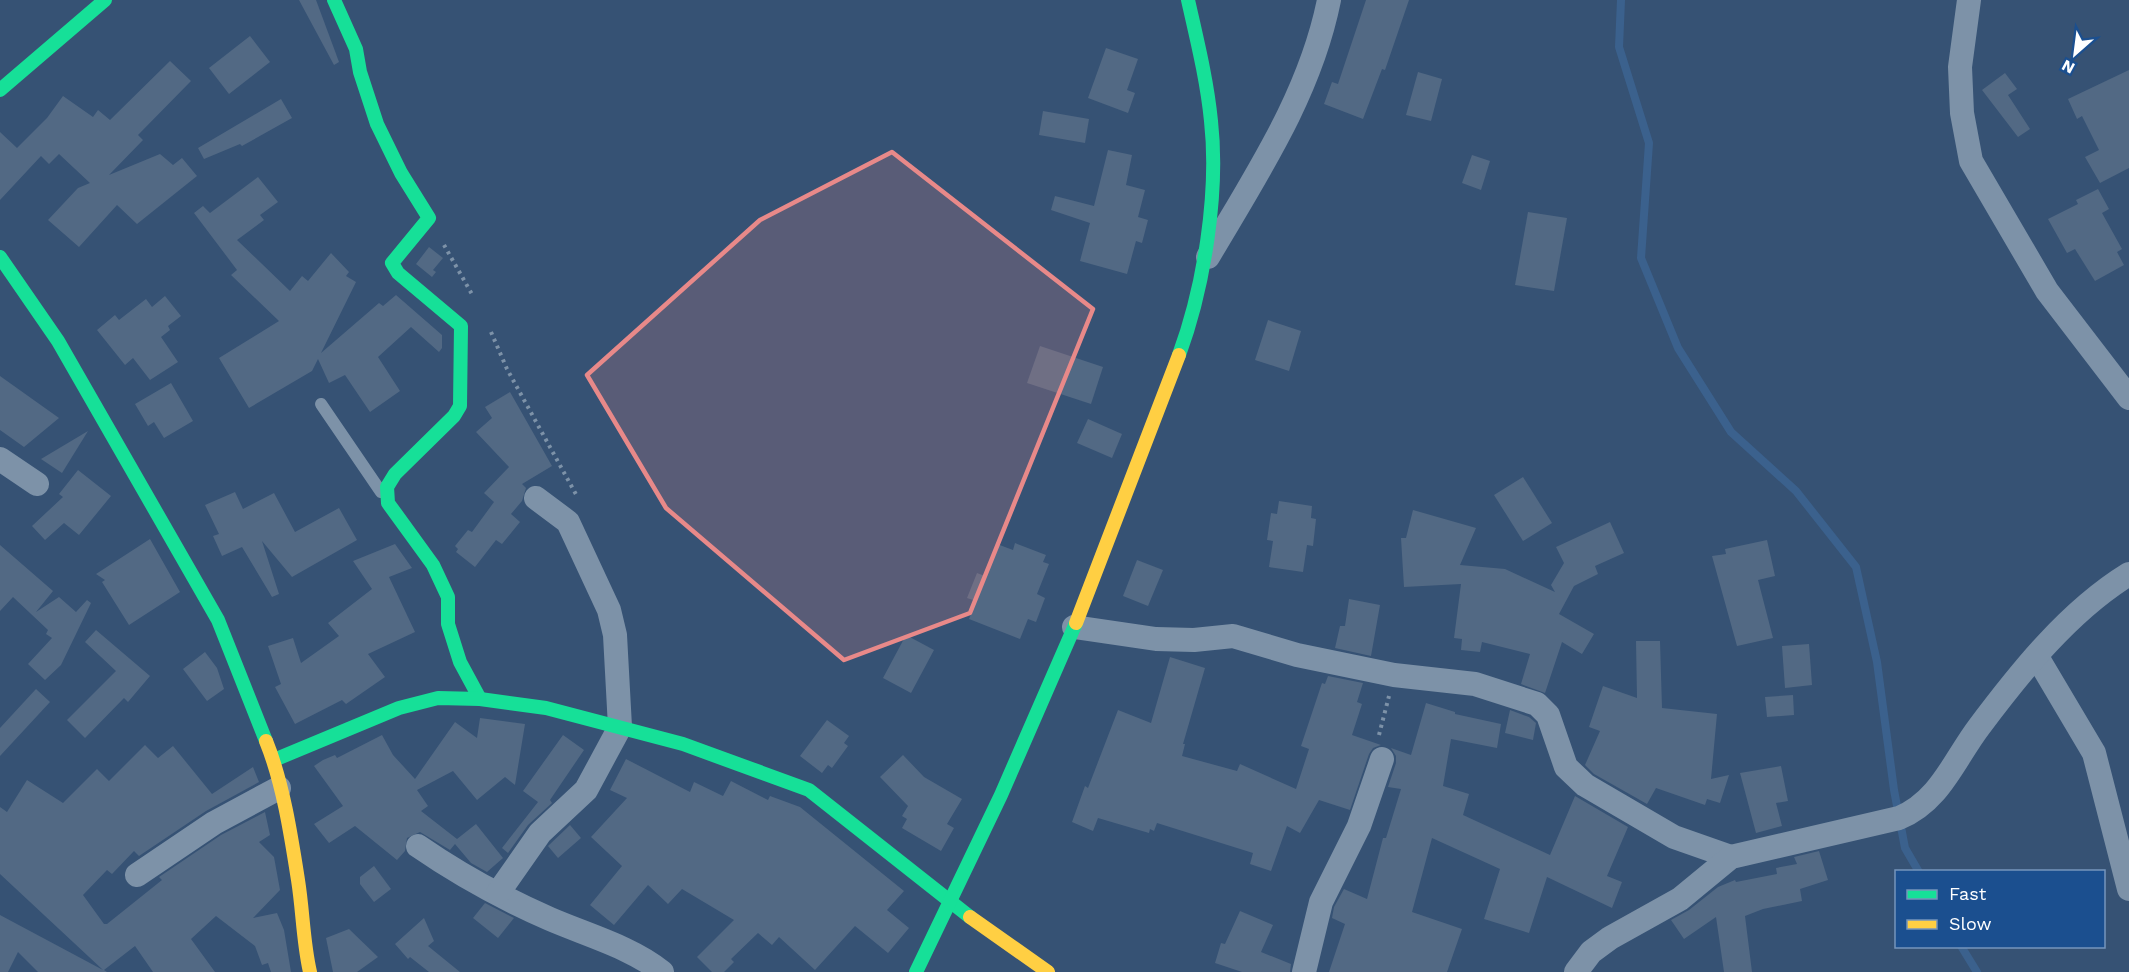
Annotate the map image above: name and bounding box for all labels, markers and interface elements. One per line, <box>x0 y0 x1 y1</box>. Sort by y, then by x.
north arrow <box>2045 24 2105 84</box>
text: N <box>2058 56 2078 78</box>
legend <box>1895 870 2105 948</box>
text: Fast <box>1949 883 1987 904</box>
text: Slow <box>1949 913 1992 934</box>

